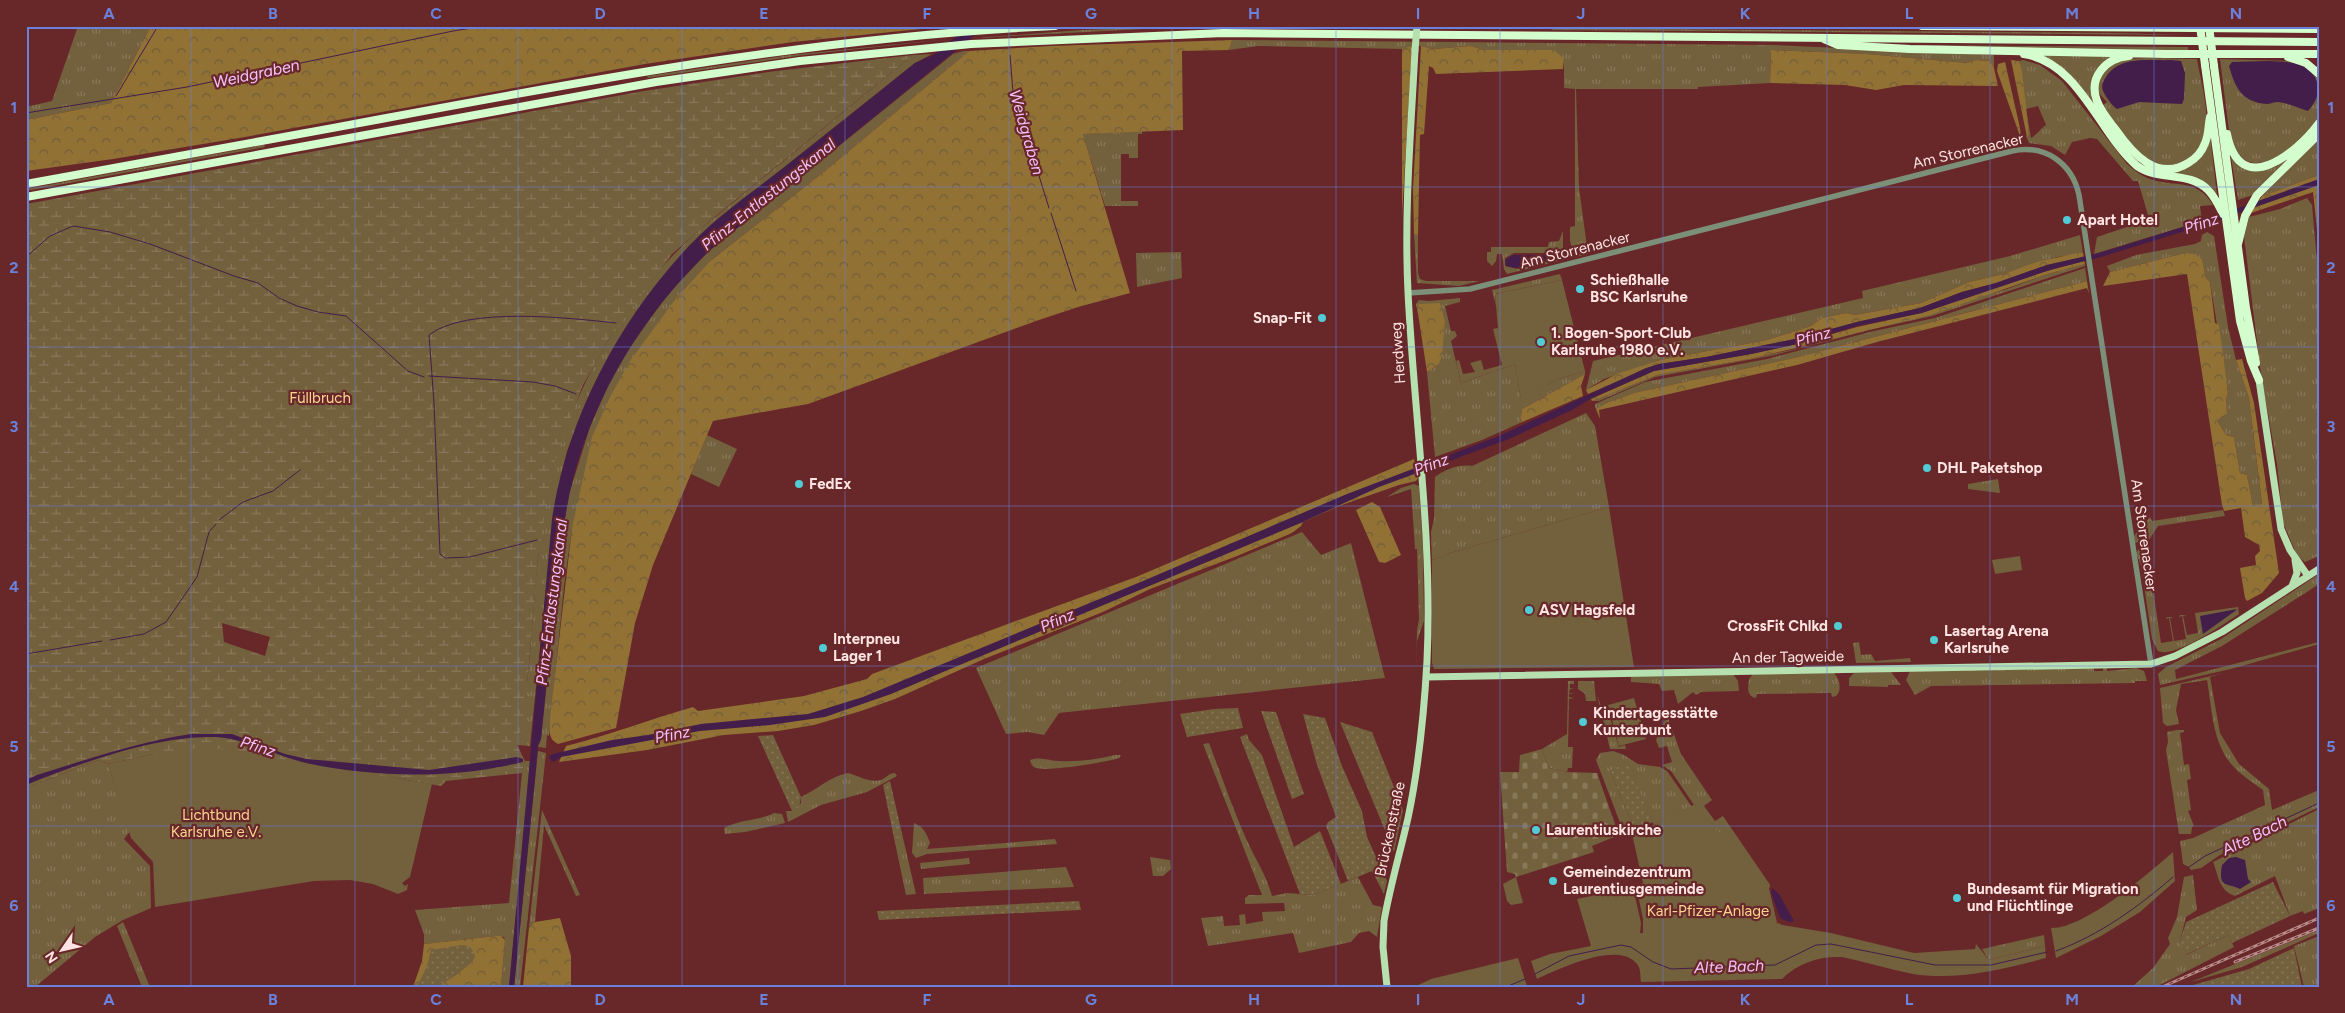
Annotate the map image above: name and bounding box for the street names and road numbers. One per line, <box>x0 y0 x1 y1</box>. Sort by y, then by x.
street label: Am Storrenacker <box>1911 130 2025 172</box>
street label: Am Storrenacker <box>1518 228 1632 272</box>
street label: Herdweg <box>1387 321 1409 385</box>
street label: Am Storrenacker <box>2127 478 2161 592</box>
street label: An der Tagweide <box>1732 647 1844 667</box>
street label: Brückenstraße <box>1371 780 1409 878</box>

